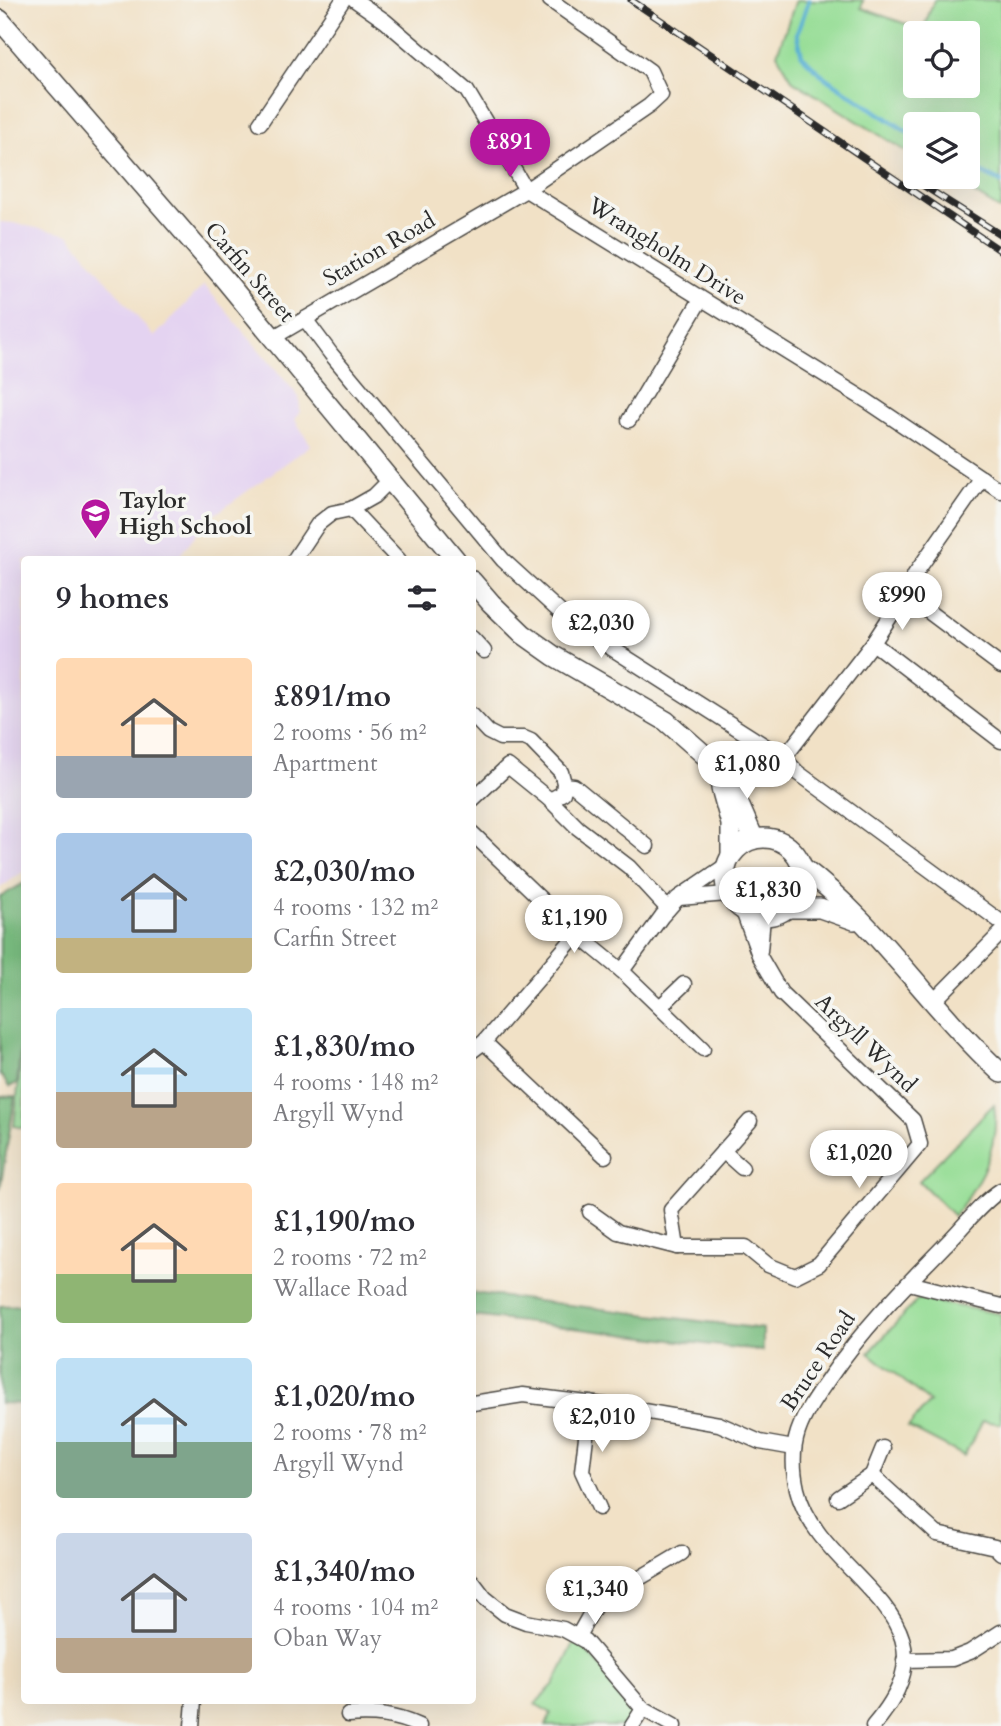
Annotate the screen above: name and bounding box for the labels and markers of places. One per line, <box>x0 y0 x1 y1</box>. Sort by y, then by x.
pin: £891 <box>469 120 551 179</box>
place label: Taylor High School <box>119 485 252 542</box>
school or university icon: Taylor High School <box>79 496 113 540</box>
pin: £990 <box>861 572 943 632</box>
pin: £2,030 <box>544 600 658 660</box>
pin: £1,080 <box>690 742 804 801</box>
pin: £1,830 <box>711 867 825 927</box>
pin: £1,190 <box>517 895 631 955</box>
pin: £1,020 <box>802 1130 916 1190</box>
pin: £2,010 <box>545 1394 659 1454</box>
pin: £1,340 <box>538 1566 652 1626</box>

